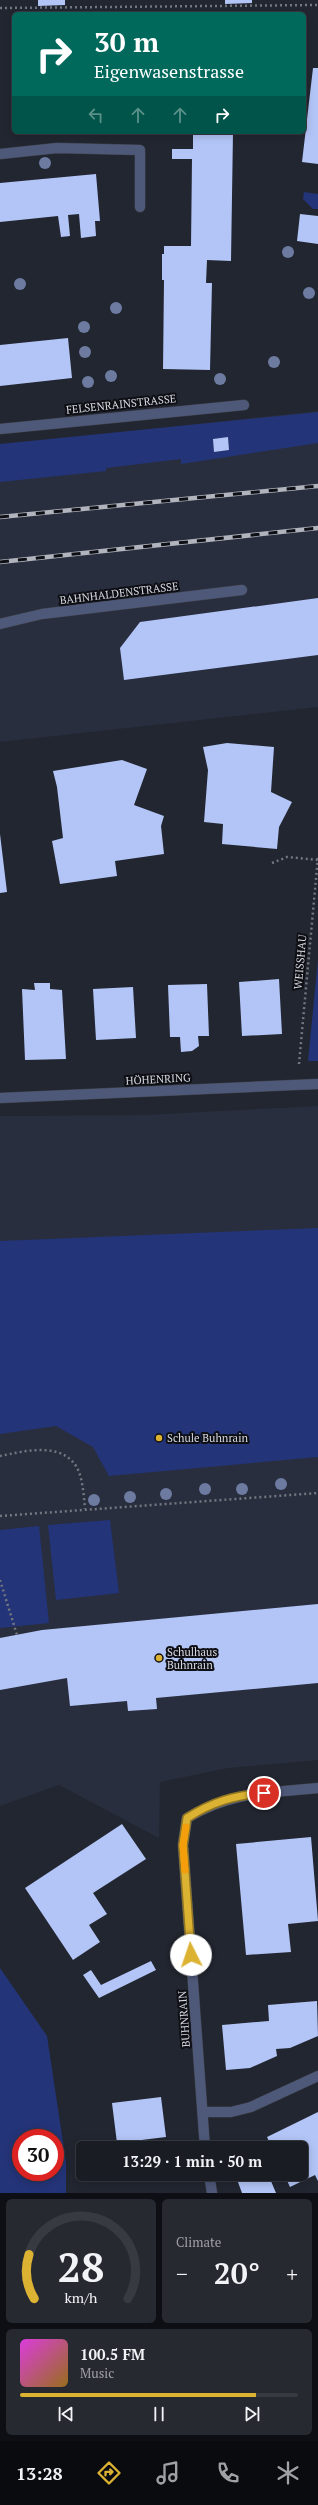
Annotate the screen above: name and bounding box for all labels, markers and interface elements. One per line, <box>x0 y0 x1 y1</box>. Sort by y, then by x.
text: 30 m <box>94 23 159 60</box>
icon: right <box>28 28 80 80</box>
text: Eigenwasenstrasse <box>94 59 244 83</box>
icon: left <box>85 104 107 126</box>
icon: ahead <box>127 104 149 126</box>
icon: ahead <box>169 104 191 126</box>
icon: right <box>211 104 233 126</box>
street label: FELSENRAINSTRASSE <box>65 391 177 417</box>
street label: BAHNHALDENSTRASSE <box>59 579 179 607</box>
street label: WEISSHAU <box>291 933 309 990</box>
street label: HÖHENRING <box>125 1070 191 1088</box>
place label: Schule Buhnrain <box>167 1431 248 1445</box>
marker: Schule Buhnrain <box>154 1433 164 1443</box>
place label: Schulhaus Buhnrain <box>167 1645 217 1672</box>
marker: Schulhaus Buhnrain <box>154 1653 164 1663</box>
pin <box>247 1776 281 1810</box>
icon: arrive <box>253 1782 275 1804</box>
position arrow <box>170 1934 212 1976</box>
street label: BUHNRAIN <box>175 1990 193 2048</box>
speed limit sign: 30 <box>12 2129 64 2181</box>
text: 13:29 · 1 min · 50 m <box>122 2151 262 2171</box>
text: Climate <box>176 2233 221 2251</box>
text: 28 <box>57 2239 105 2294</box>
text: 20° <box>214 2253 260 2293</box>
text: − <box>176 2259 188 2288</box>
text: + <box>286 2259 298 2288</box>
text: km/h <box>65 2288 98 2307</box>
text: 100.5 FM <box>80 2344 145 2364</box>
text: Music <box>80 2364 114 2382</box>
icon: previous <box>55 2403 77 2425</box>
icon: pause <box>148 2403 170 2425</box>
icon: next <box>241 2403 263 2425</box>
icon: directions <box>95 2459 123 2487</box>
icon: music <box>154 2459 182 2487</box>
icon: phone <box>214 2459 242 2487</box>
icon: climate <box>274 2459 302 2487</box>
text: 13:28 <box>16 2461 63 2485</box>

